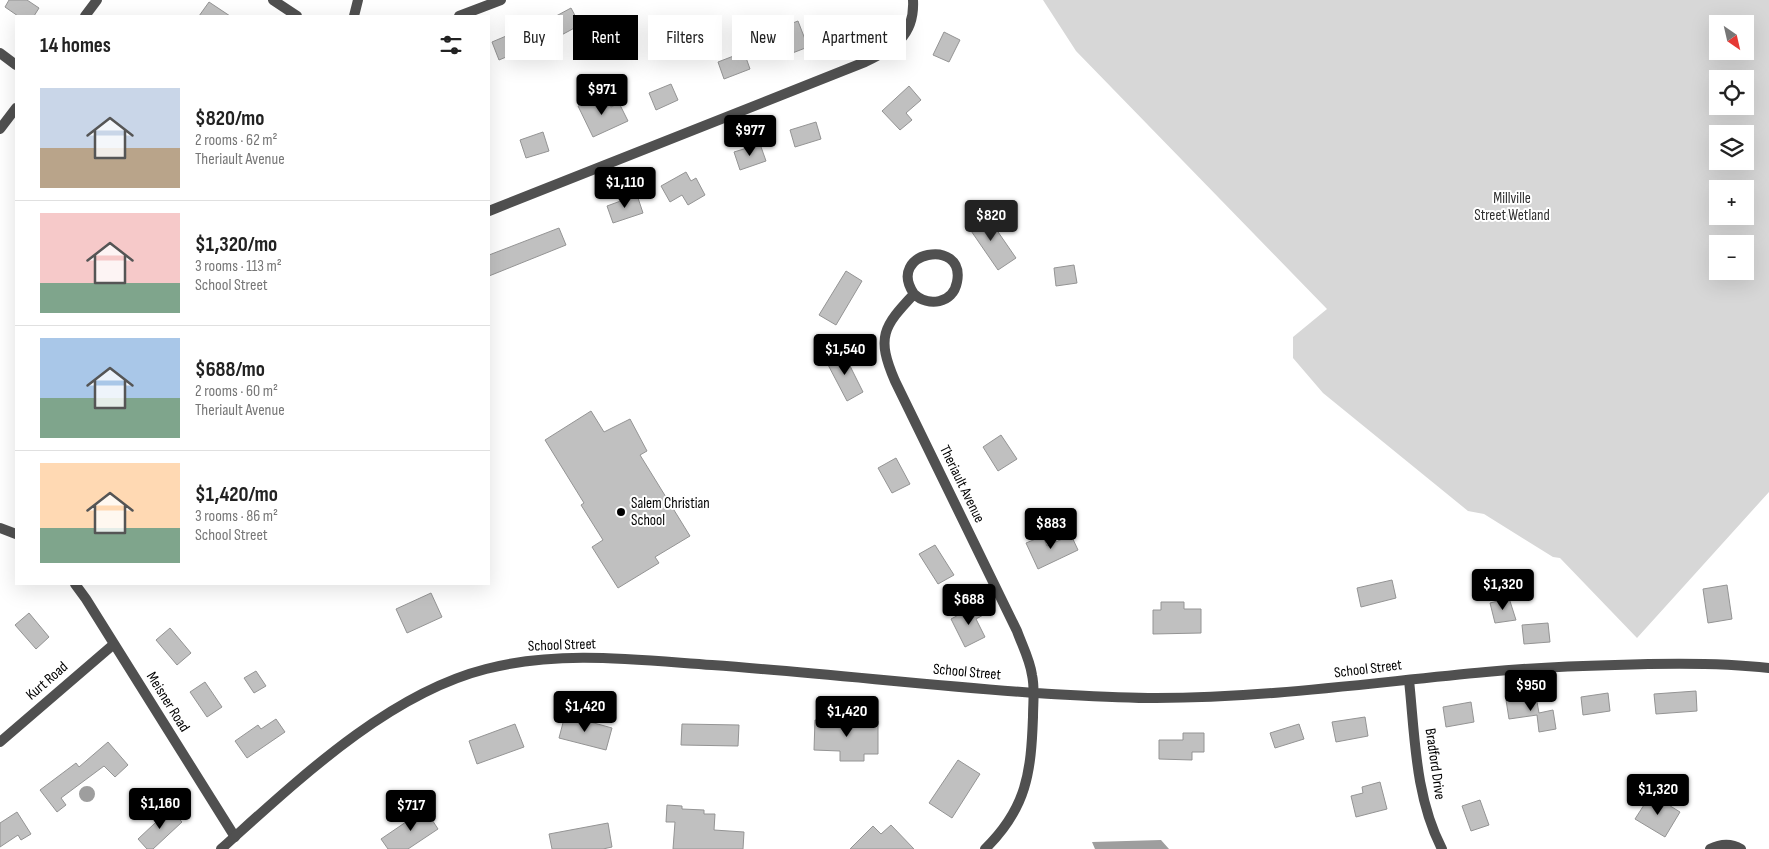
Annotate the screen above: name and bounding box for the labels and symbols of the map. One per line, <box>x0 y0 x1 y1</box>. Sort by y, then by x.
north arrow <box>1709 15 1754 60</box>
pin: $971 <box>572 74 632 116</box>
pin: $977 <box>720 114 780 157</box>
pin: $1,110 <box>584 166 666 209</box>
park label: Millville Street Wetland <box>1474 189 1550 225</box>
pin: $820 <box>961 200 1021 242</box>
pin: $1,540 <box>804 334 886 376</box>
street label: Theriault Avenue <box>935 442 989 526</box>
place label: Salem Christian School <box>631 494 710 530</box>
marker: Salem Christian School <box>615 506 627 518</box>
pin: $883 <box>1021 508 1081 550</box>
pin: $1,320 <box>1462 568 1544 611</box>
pin: $688 <box>939 584 999 626</box>
street label: School Street <box>528 634 597 656</box>
street label: School Street <box>1333 655 1403 683</box>
street label: Kurt Road <box>22 658 72 704</box>
street label: School Street <box>932 660 1002 684</box>
street label: Meisner Road <box>142 668 194 736</box>
pin: $950 <box>1501 670 1561 712</box>
pin: $1,420 <box>544 690 626 733</box>
pin: $1,420 <box>806 696 888 738</box>
street label: Bradford Drive <box>1421 727 1449 801</box>
pin: $1,320 <box>1617 774 1699 816</box>
pin: $1,160 <box>119 788 201 830</box>
pin: $717 <box>381 790 441 832</box>

